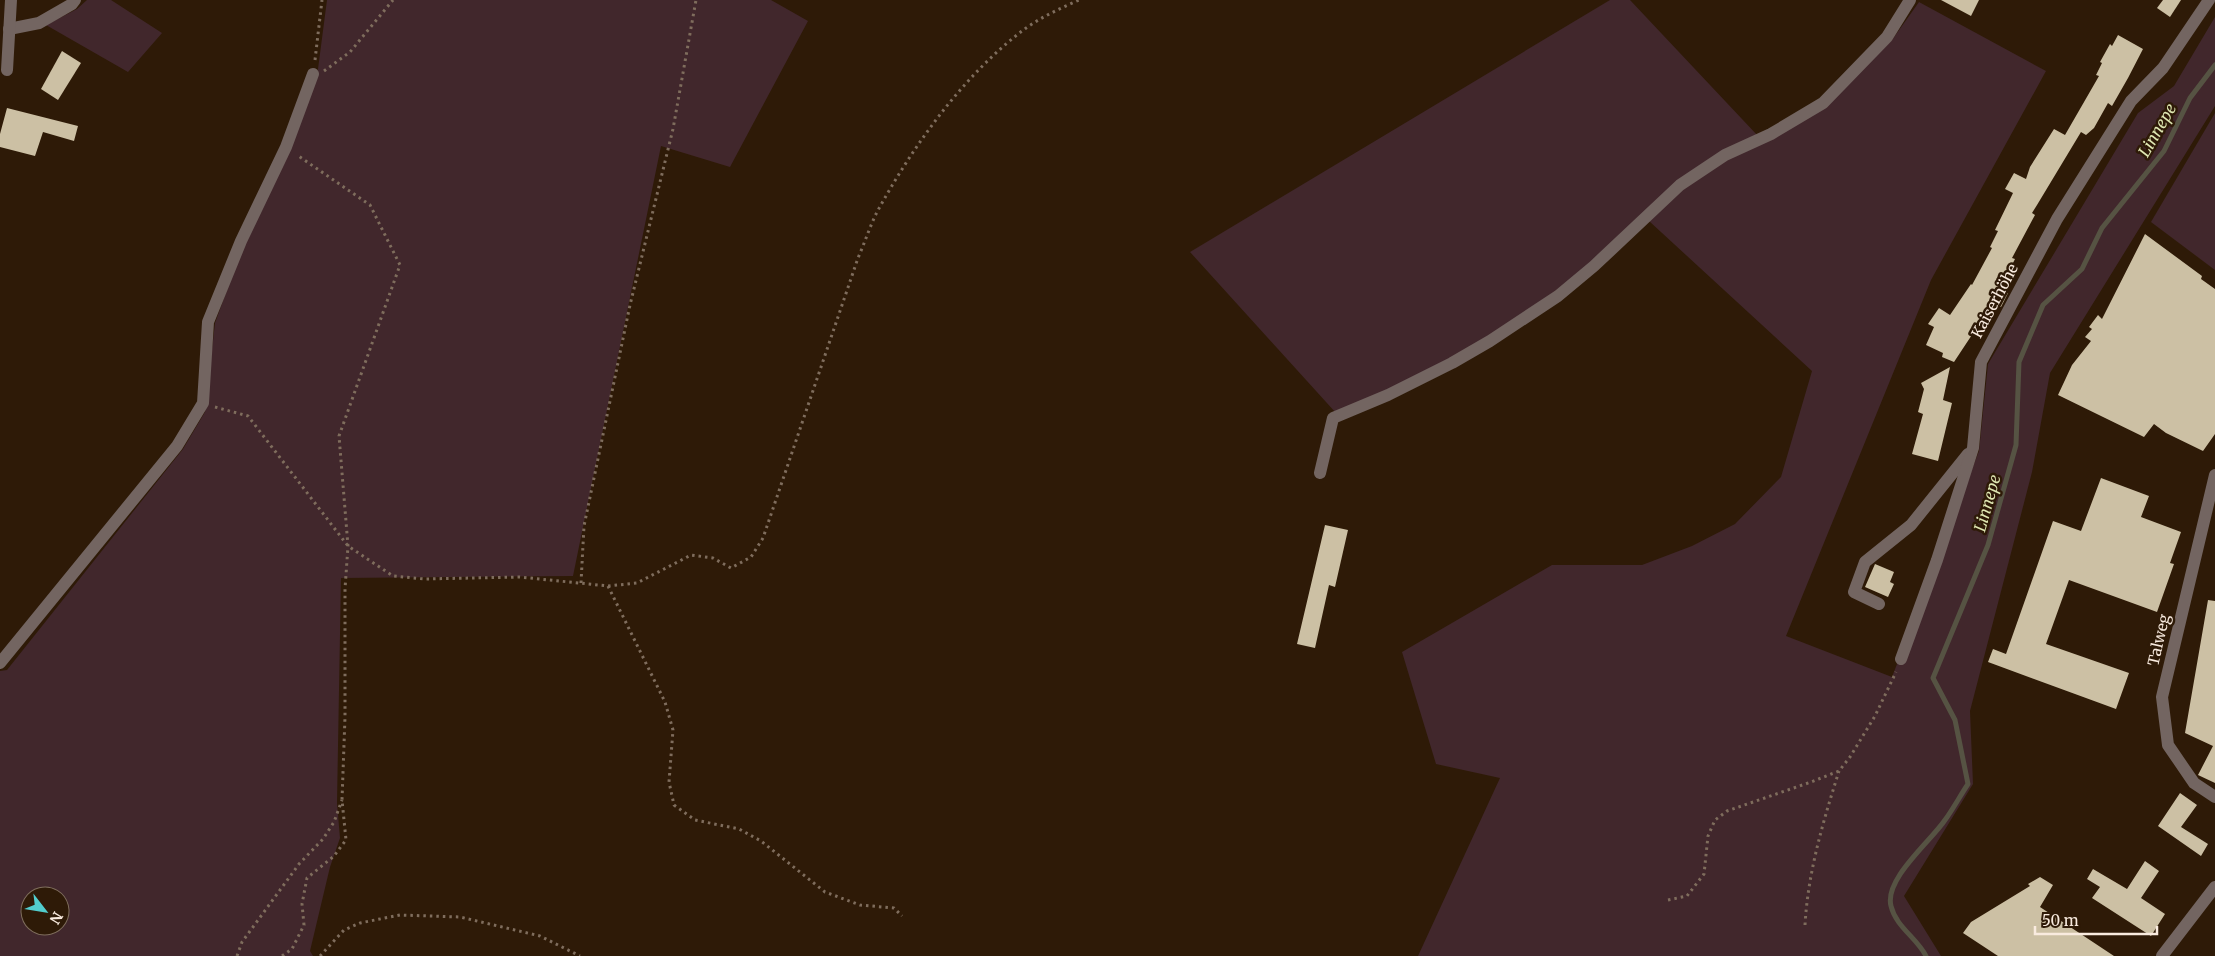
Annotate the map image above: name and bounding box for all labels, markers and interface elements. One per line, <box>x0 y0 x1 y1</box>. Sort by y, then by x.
water label: Linnepe <box>2134 100 2180 160</box>
street label: Kaiserhöhe <box>1967 260 2022 341</box>
water label: Linnepe <box>1969 472 2005 534</box>
street label: Talweg <box>2143 612 2174 668</box>
north arrow <box>20 886 70 936</box>
scale bar <box>2035 904 2158 936</box>
text: N <box>46 908 67 927</box>
text: 50 m <box>2042 911 2079 930</box>

